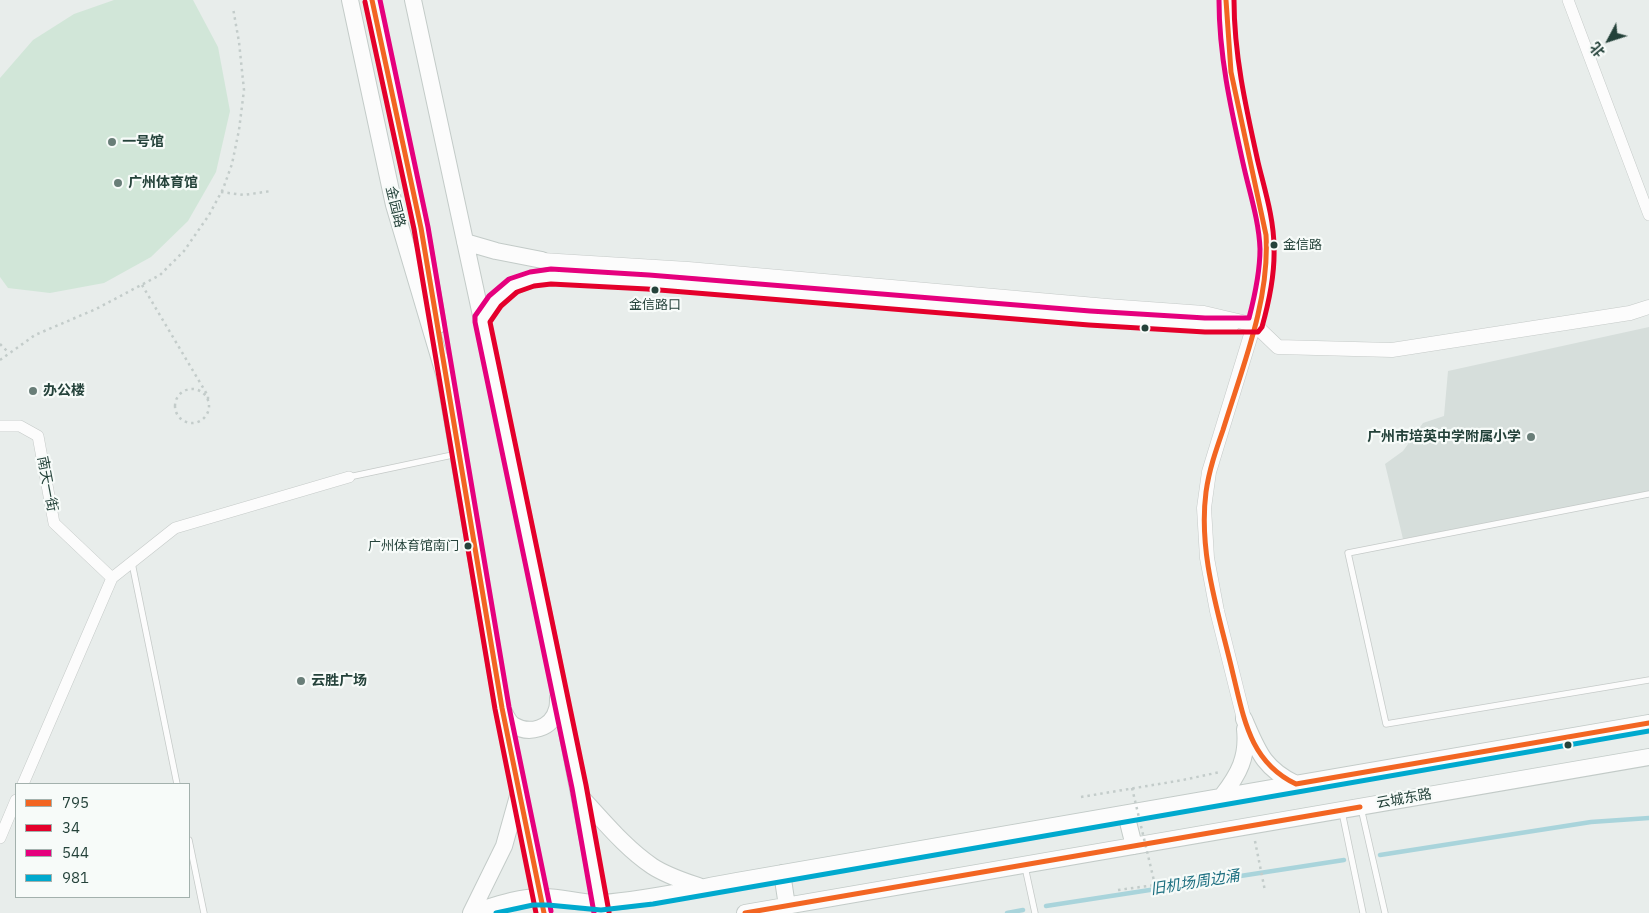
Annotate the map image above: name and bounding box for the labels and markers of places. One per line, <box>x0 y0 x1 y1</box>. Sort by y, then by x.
place label: 一号馆 <box>122 134 164 150</box>
marker: 一号馆 <box>106 136 118 148</box>
place label: 广州体育馆 <box>128 175 198 191</box>
marker: 广州体育馆 <box>112 177 124 189</box>
place label: 金信路 <box>1283 237 1322 253</box>
marker: 金信路 <box>1269 240 1279 250</box>
marker: 金信路口 <box>650 285 660 295</box>
place label: 金信路口 <box>629 297 681 313</box>
unlabelled marker <box>1140 323 1150 333</box>
place label: 办公楼 <box>43 383 85 399</box>
marker: 办公楼 <box>27 385 39 397</box>
place label: 广州市培英中学附属小学 <box>1367 429 1521 445</box>
marker: 广州市培英中学附属小学 <box>1525 431 1537 443</box>
place label: 广州体育馆南门 <box>368 538 459 554</box>
marker: 广州体育馆南门 <box>463 541 473 551</box>
place label: 云胜广场 <box>311 673 367 689</box>
marker: 云胜广场 <box>295 675 307 687</box>
unlabelled marker <box>1563 740 1573 750</box>

